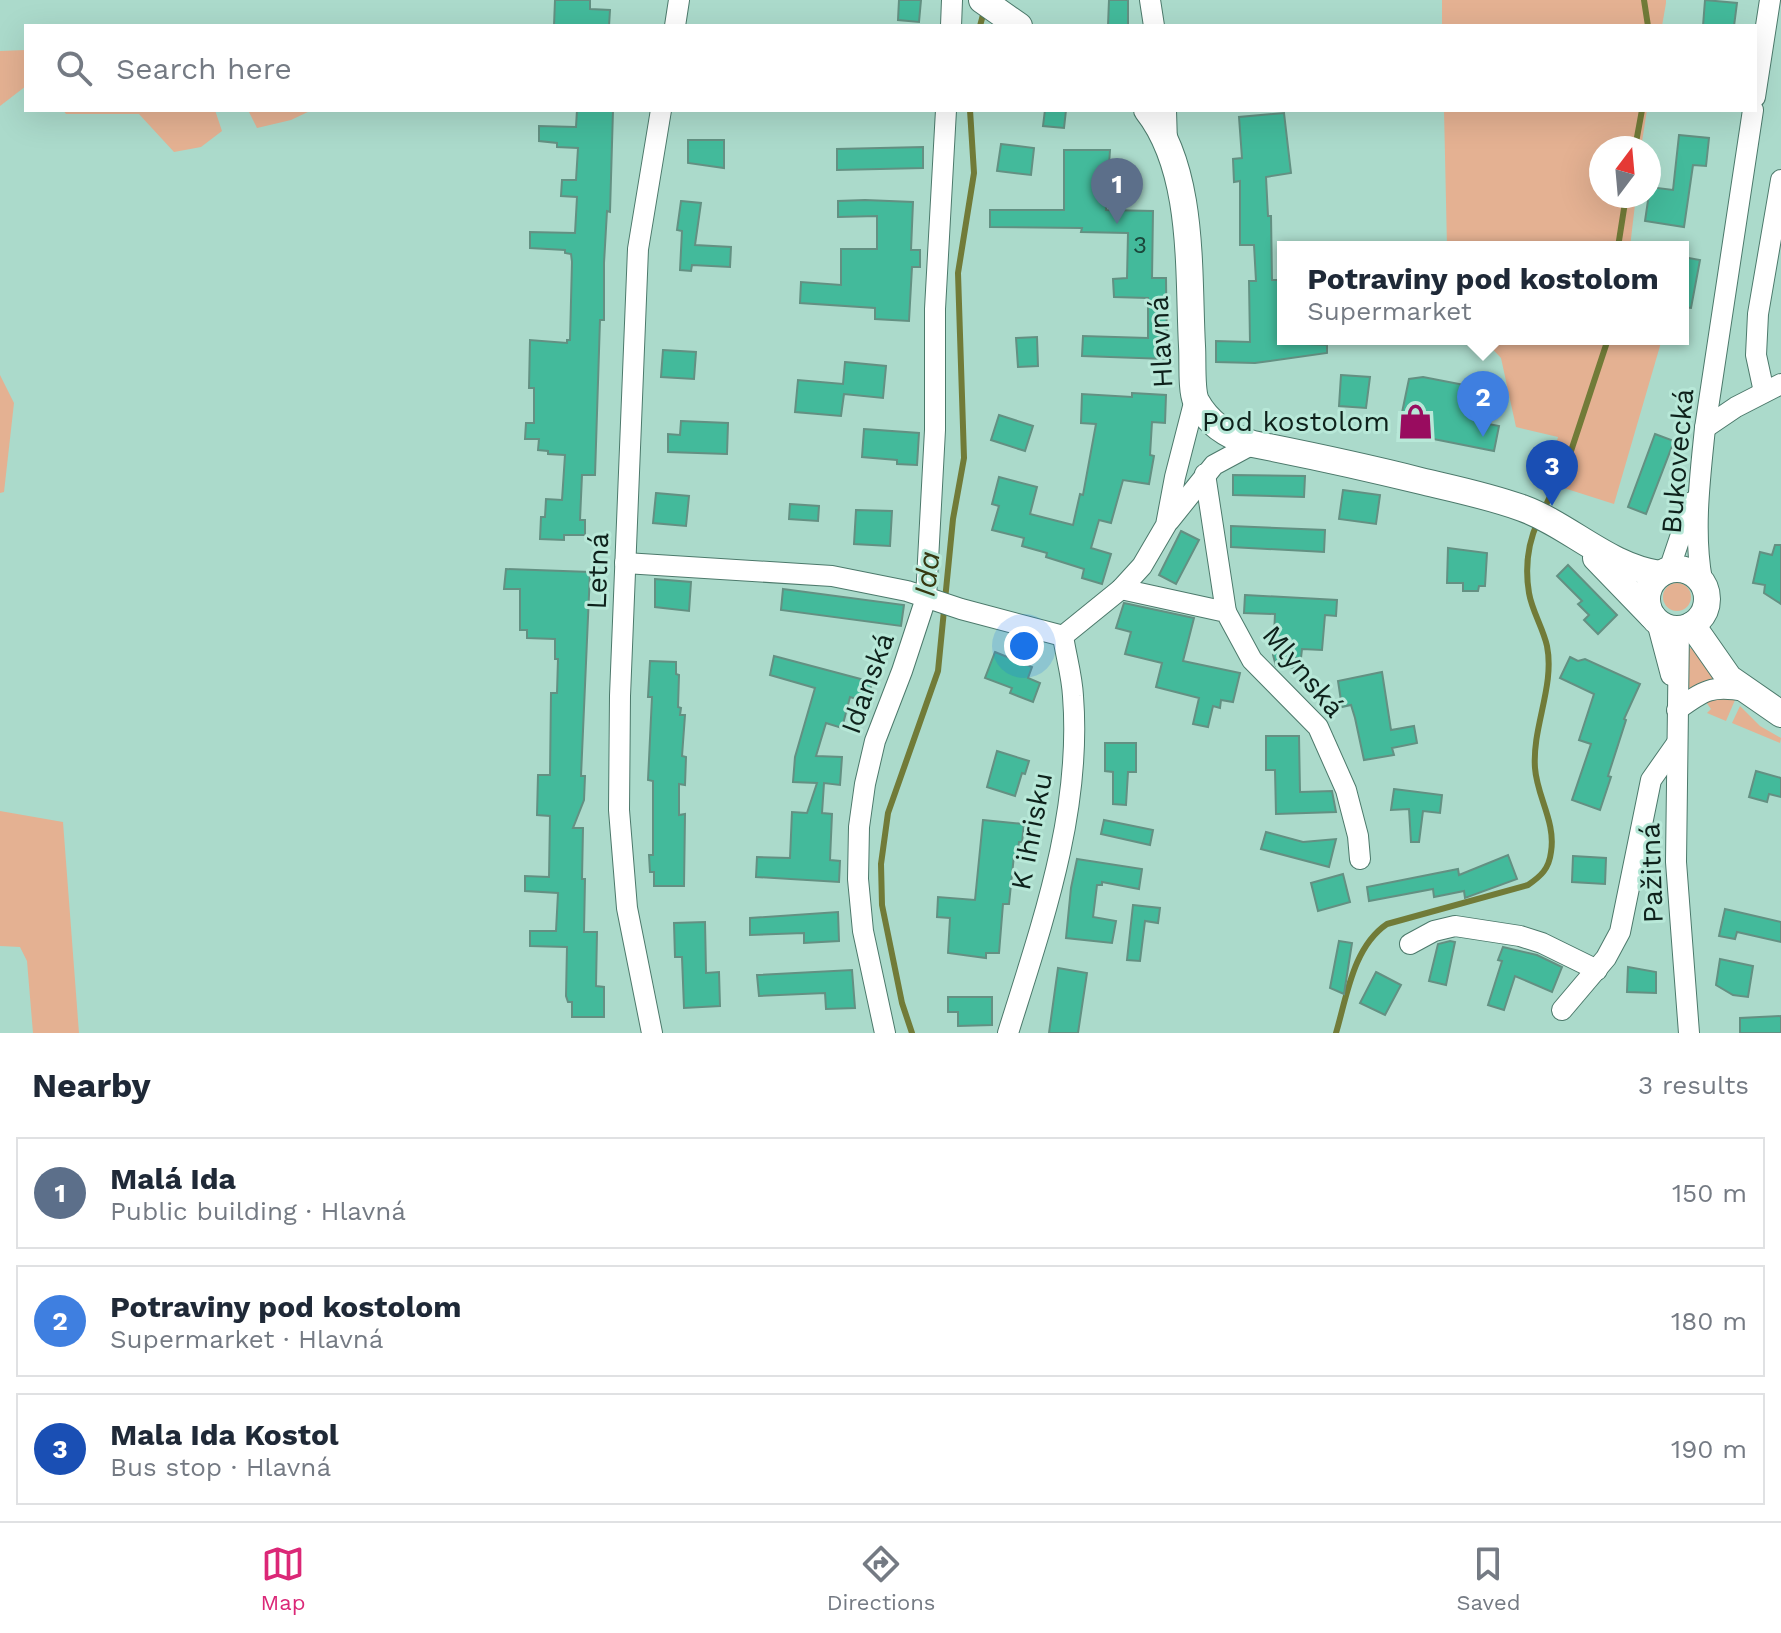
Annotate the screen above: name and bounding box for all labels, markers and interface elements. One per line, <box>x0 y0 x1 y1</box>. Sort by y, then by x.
search box <box>24 24 1757 112</box>
icon: search <box>52 46 96 90</box>
text: Search here <box>116 51 292 86</box>
north arrow <box>1589 136 1661 208</box>
pin: 1 <box>1091 158 1143 224</box>
house number: 3 <box>1133 231 1147 259</box>
popup <box>1277 241 1689 345</box>
text: Potraviny pod kostolom <box>1307 261 1659 296</box>
street label: Hlavná <box>1142 295 1179 389</box>
text: Supermarket <box>1307 296 1472 326</box>
pin: 2 <box>1457 371 1509 437</box>
street label: Bukovecká <box>1655 387 1700 535</box>
shop icon: Pod kostolom <box>1397 402 1435 440</box>
place label: Pod kostolom <box>1202 405 1390 438</box>
pin: 3 <box>1526 440 1578 506</box>
street label: Letná <box>580 532 615 610</box>
water label: Ida <box>906 549 947 599</box>
street label: Mlynská <box>1256 619 1352 724</box>
your location <box>1004 626 1044 666</box>
street label: Idanská <box>834 628 901 738</box>
street label: K ihrisku <box>1004 769 1059 893</box>
street label: Pažitná <box>1633 822 1670 924</box>
text: Nearby <box>32 1065 151 1105</box>
text: 3 results <box>1638 1070 1749 1100</box>
text: Malá Ida <box>110 1161 236 1196</box>
text: 1 <box>54 1178 66 1208</box>
text: 150 m <box>1672 1178 1747 1208</box>
text: Public building · Hlavná <box>110 1196 406 1226</box>
text: Potraviny pod kostolom <box>110 1289 461 1324</box>
text: 2 <box>52 1306 68 1336</box>
text: 180 m <box>1671 1306 1747 1336</box>
text: Supermarket · Hlavná <box>110 1324 383 1354</box>
text: Mala Ida Kostol <box>110 1417 339 1452</box>
text: 3 <box>52 1434 68 1464</box>
text: 190 m <box>1671 1434 1747 1464</box>
text: Bus stop · Hlavná <box>110 1452 331 1482</box>
tab: Map <box>261 1542 305 1615</box>
tab: Directions <box>827 1542 935 1615</box>
tab: Saved <box>1457 1542 1520 1615</box>

